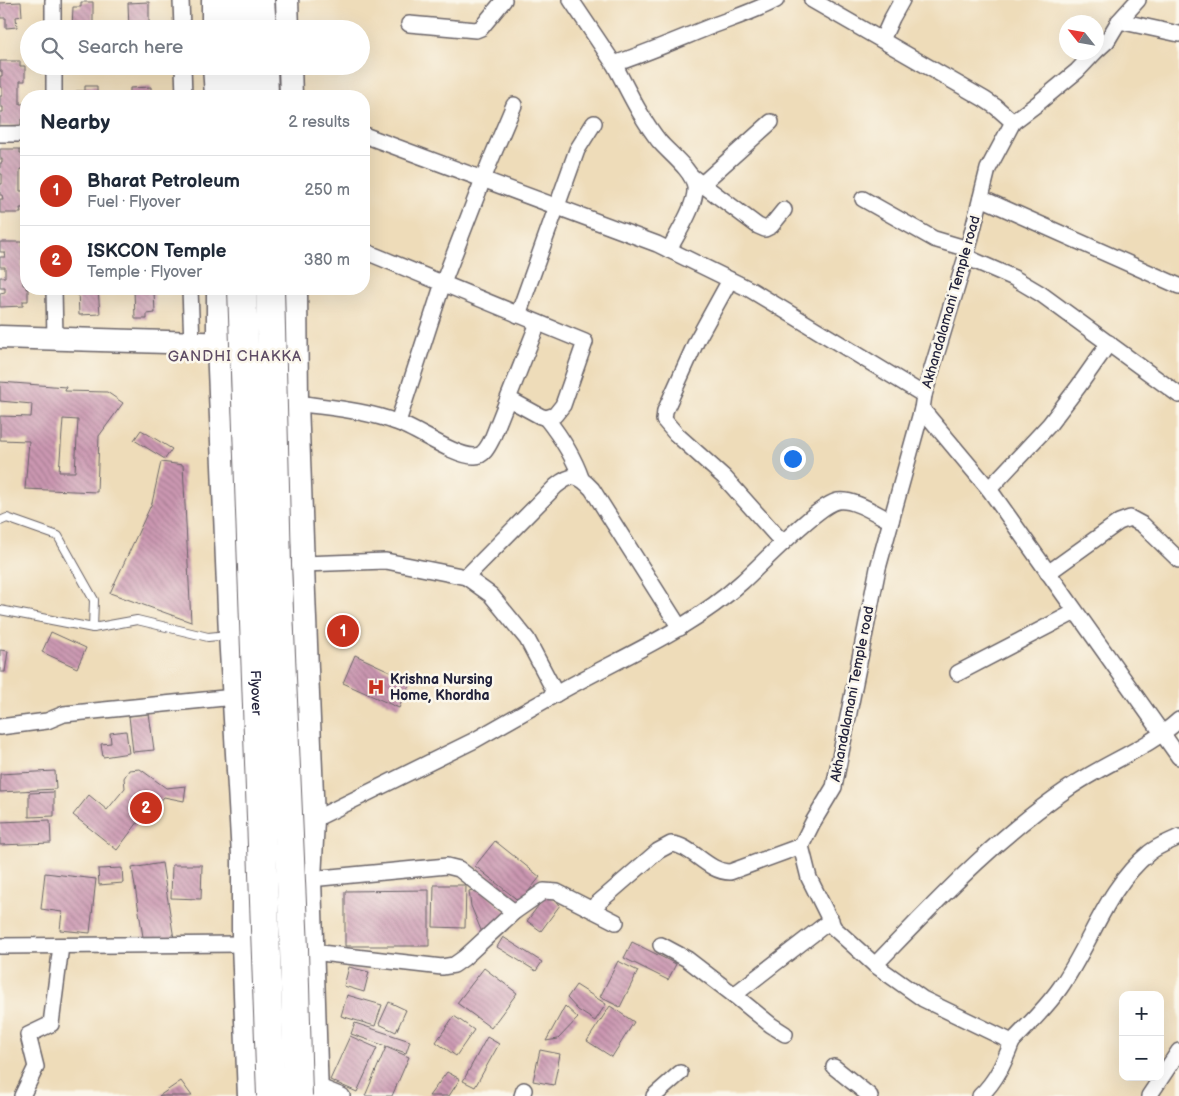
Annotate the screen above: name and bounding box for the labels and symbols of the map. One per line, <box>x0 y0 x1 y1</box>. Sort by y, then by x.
north arrow <box>1059 15 1104 60</box>
street label: Akhandalamani Temple road <box>918 214 984 390</box>
district label: GANDHI CHAKKA <box>168 347 302 366</box>
your location <box>780 446 806 472</box>
street label: Akhandalamani Temple road <box>827 605 877 783</box>
pin: 1 <box>327 612 359 650</box>
street label: Flyover <box>247 670 266 717</box>
place label: Krishna Nursing Home, Khordha <box>390 671 493 704</box>
hospital icon: Krishna Nursing Home, Khordha <box>366 677 386 697</box>
pin: 2 <box>130 789 162 827</box>

